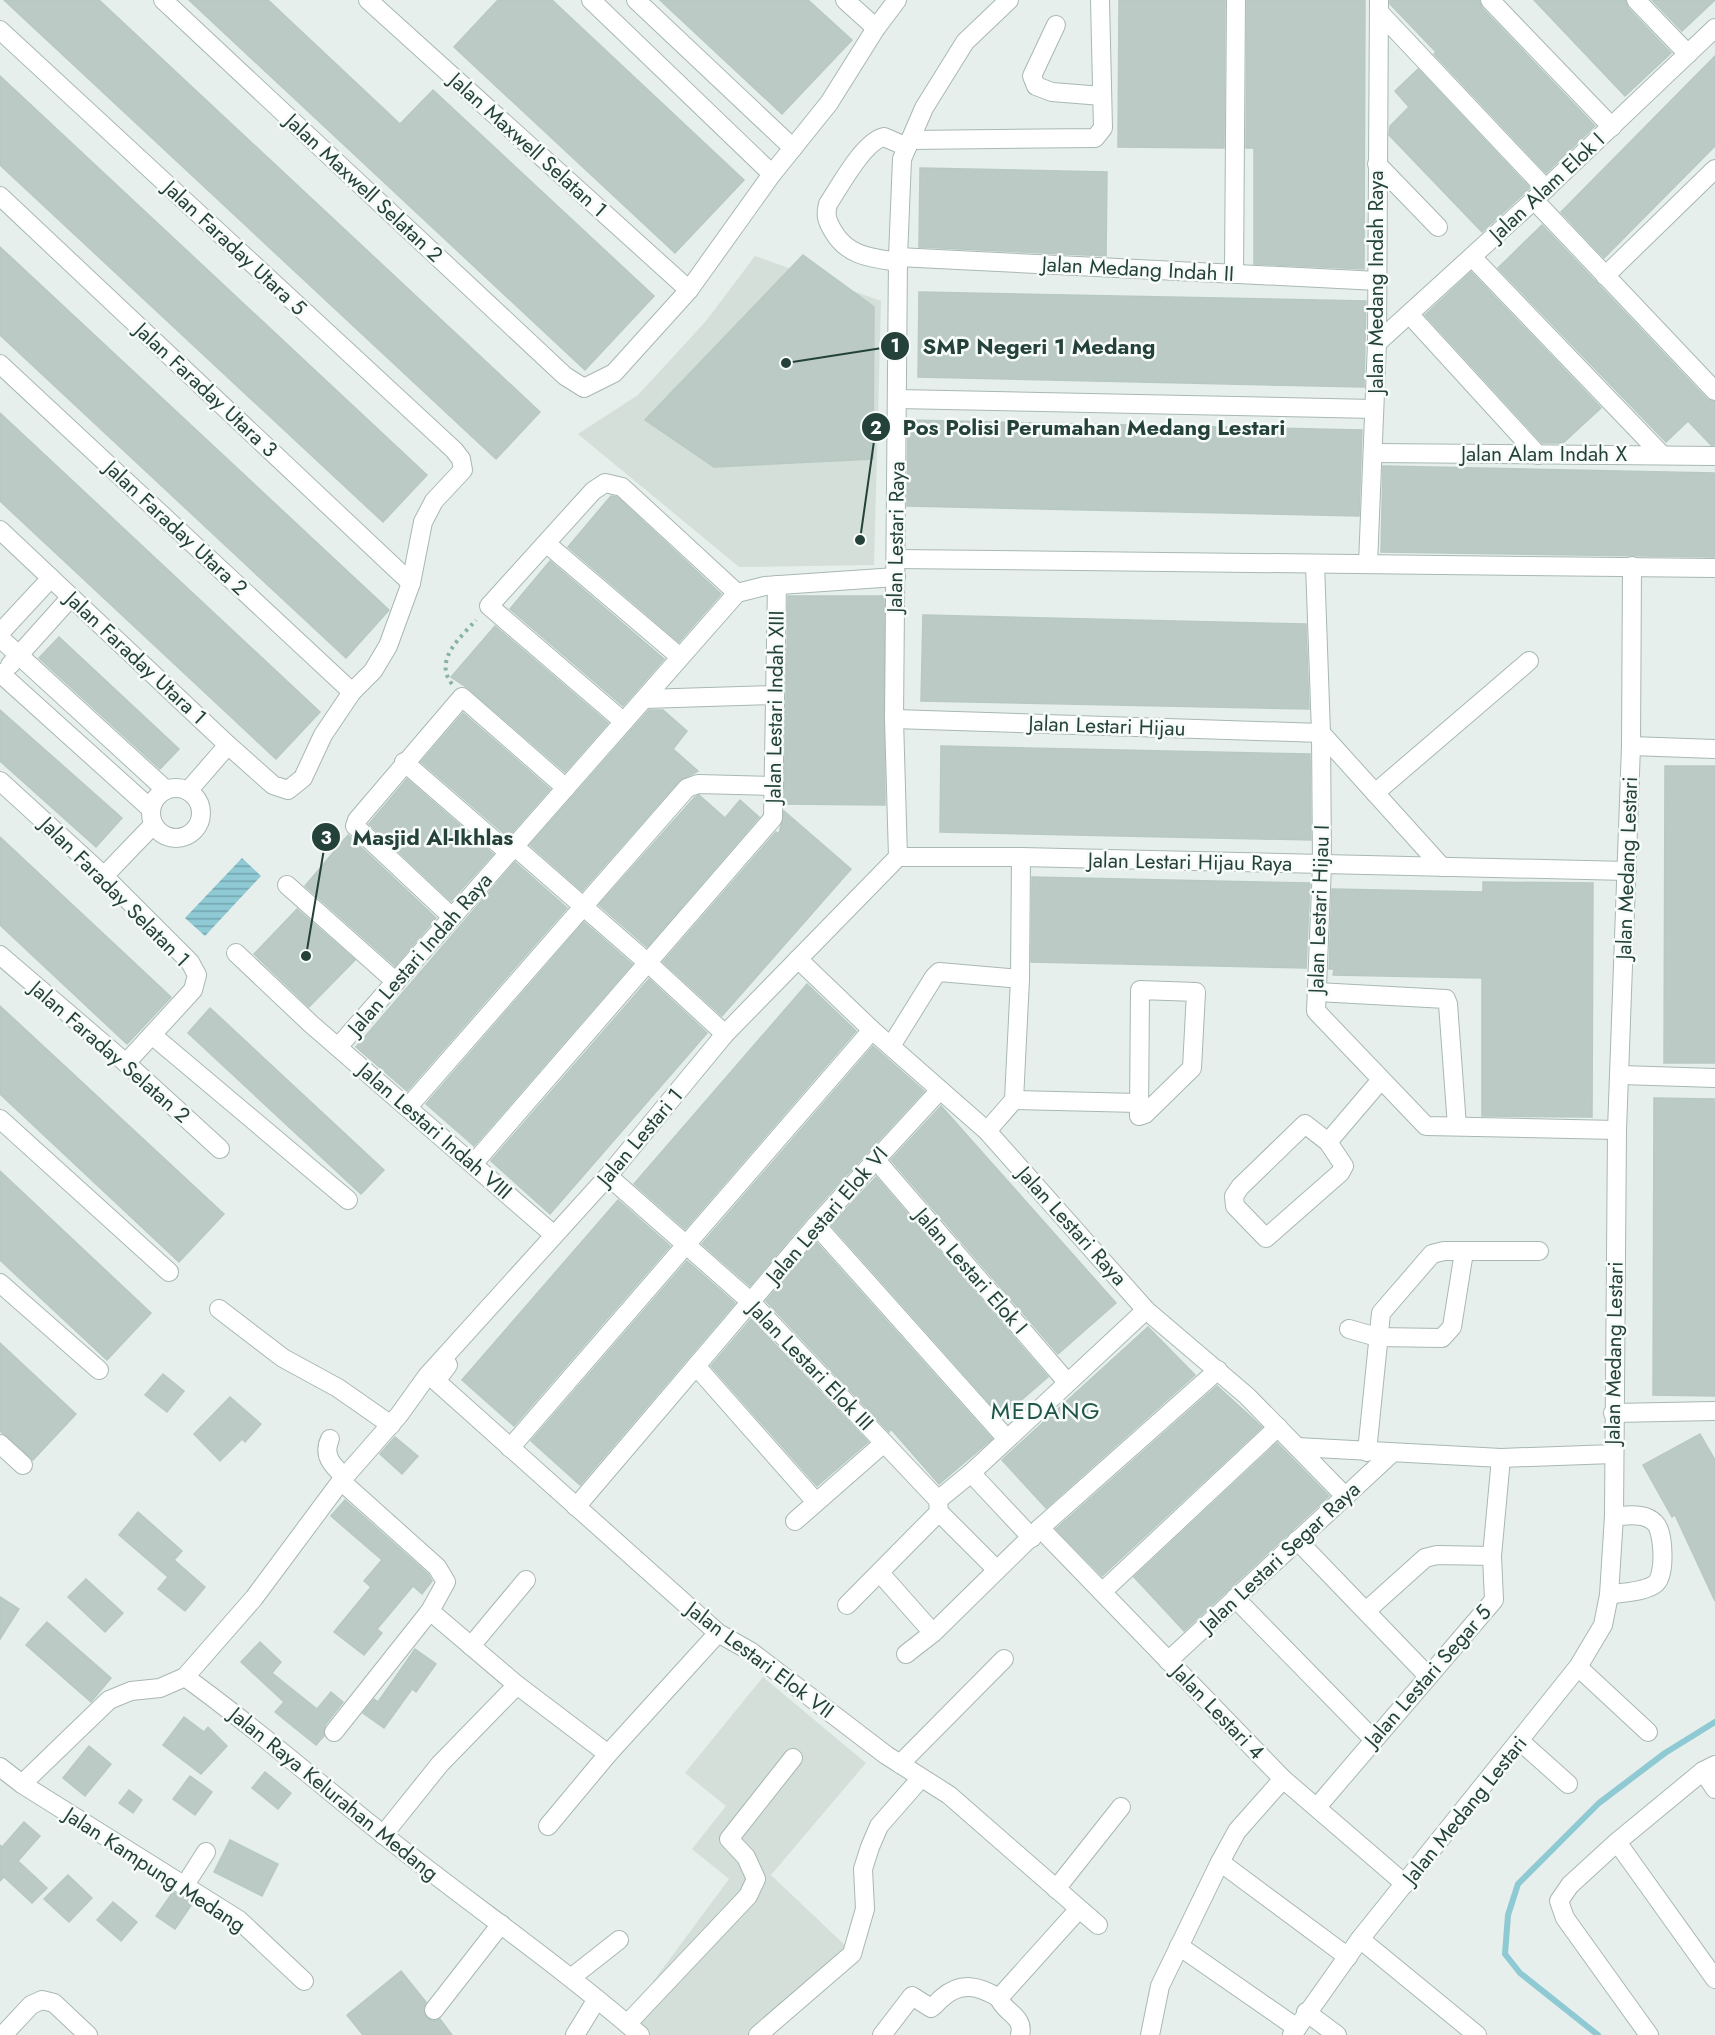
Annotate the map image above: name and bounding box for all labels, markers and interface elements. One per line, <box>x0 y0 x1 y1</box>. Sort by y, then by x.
street label: Jalan Maxwell Selatan 1 <box>440 64 614 224</box>
street label: Jalan Maxwell Selatan 2 <box>276 105 450 269</box>
street label: Jalan Alam Elok I <box>1481 126 1611 250</box>
street label: Jalan Medang Indah Raya <box>1361 170 1391 397</box>
street label: Jalan Faraday Utara 5 <box>155 172 313 322</box>
street label: Jalan Medang Indah II <box>1038 249 1235 289</box>
street label: Jalan Faraday Utara 3 <box>126 314 284 464</box>
callout: SMP Negeri 1 Medang <box>880 326 1167 366</box>
text: SMP Negeri 1 Medang <box>923 330 1155 362</box>
text: 1 <box>890 333 900 359</box>
callout: Pos Polisi Perumahan Medang Lestari <box>861 407 1297 447</box>
text: Pos Polisi Perumahan Medang Lestari <box>903 411 1285 443</box>
text: 2 <box>870 415 882 441</box>
street label: Jalan Alam Indah X <box>1458 439 1627 469</box>
street label: Jalan Faraday Utara 2 <box>96 452 254 602</box>
street label: Jalan Lestari Raya <box>880 461 912 616</box>
street label: Jalan Faraday Utara 1 <box>56 582 213 732</box>
street label: Jalan Lestari Indah XIII <box>758 610 792 807</box>
street label: Jalan Lestari Hijau <box>1025 708 1186 744</box>
street label: Jalan Medang Lestari <box>1609 776 1645 963</box>
street label: Jalan Faraday Selatan 1 <box>31 808 197 974</box>
callout: Masjid Al-Ikhlas <box>311 817 526 857</box>
text: Masjid Al-Ikhlas <box>353 821 513 853</box>
street label: Jalan Lestari Hijau I <box>1301 824 1337 997</box>
text: 3 <box>320 825 332 851</box>
street label: Jalan Lestari Hijau Raya <box>1085 845 1292 879</box>
street label: Jalan Lestari Indah Raya <box>339 866 499 1044</box>
street label: Jalan Faraday Selatan 2 <box>21 972 197 1130</box>
street label: Jalan Lestari Indah VIII <box>349 1054 518 1206</box>
street label: Jalan Lestari 1 <box>588 1082 690 1195</box>
street label: Jalan Lestari Elok VI <box>757 1140 895 1292</box>
street label: Jalan Lestari Raya <box>1008 1158 1134 1292</box>
street label: Jalan Lestari Elok I <box>906 1199 1034 1341</box>
street label: Jalan Medang Lestari <box>1597 1261 1631 1448</box>
street label: Jalan Lestari Elok III <box>739 1293 881 1437</box>
district label: MEDANG <box>991 1393 1101 1428</box>
street label: Jalan Lestari Segar Raya <box>1191 1475 1367 1641</box>
street label: Jalan Lestari Elok VII <box>678 1593 840 1725</box>
street label: Jalan Lestari Segar 5 <box>1356 1598 1498 1756</box>
street label: Jalan Lestari 4 <box>1163 1655 1271 1766</box>
street label: Jalan Raya Kelurahan Medang <box>221 1698 445 1888</box>
street label: Jalan Medang Lestari <box>1394 1729 1534 1893</box>
street label: Jalan Kampung Medang <box>56 1798 252 1940</box>

